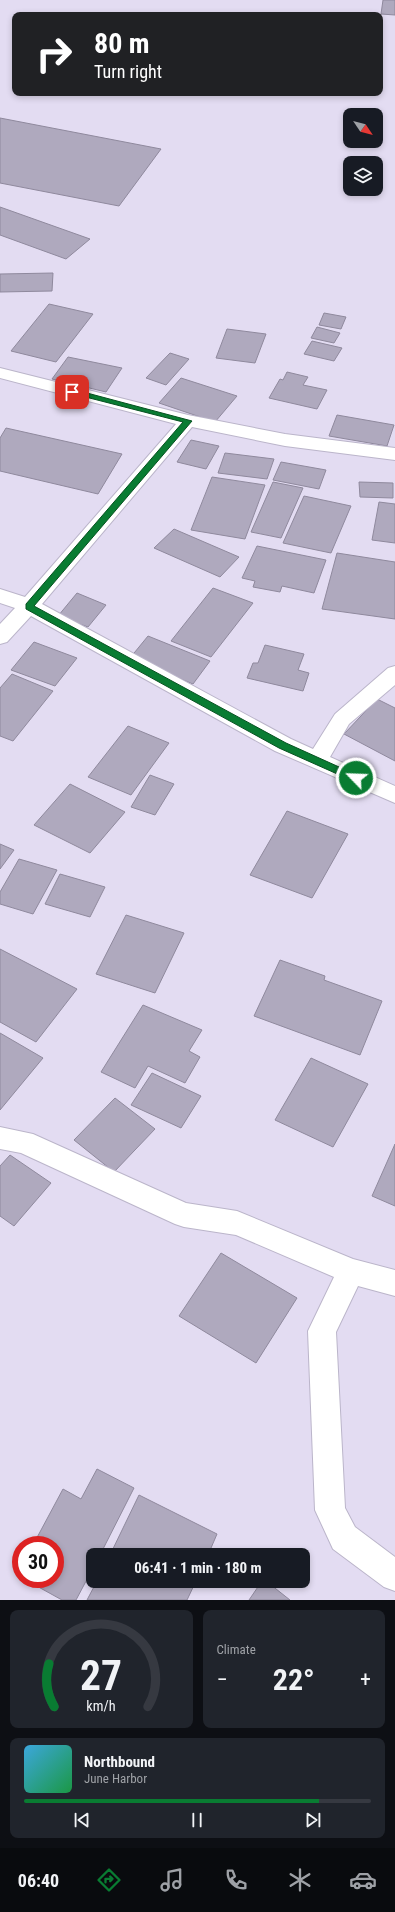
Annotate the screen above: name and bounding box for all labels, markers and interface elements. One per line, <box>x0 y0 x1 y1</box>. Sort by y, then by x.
text: 80 m <box>94 27 150 60</box>
icon: right <box>28 28 80 80</box>
text: Turn right <box>94 61 162 82</box>
north arrow <box>343 108 383 148</box>
map controls <box>343 108 383 196</box>
button: layers <box>343 156 383 196</box>
pin <box>55 375 89 409</box>
icon: arrive <box>61 381 83 403</box>
position arrow <box>335 757 377 799</box>
speed limit sign: 30 <box>12 1536 64 1588</box>
text: 06:41 · 1 min · 180 m <box>134 1559 262 1577</box>
text: Climate <box>217 1642 256 1657</box>
text: 27 <box>80 1651 122 1700</box>
text: 22° <box>273 1662 315 1697</box>
text: − <box>217 1667 228 1692</box>
text: + <box>360 1667 371 1692</box>
text: km/h <box>87 1698 116 1714</box>
text: Northbound <box>84 1753 155 1771</box>
text: June Harbor <box>84 1771 147 1786</box>
icon: previous <box>71 1809 93 1831</box>
icon: pause <box>186 1809 208 1831</box>
icon: next <box>302 1809 324 1831</box>
icon: directions <box>95 1866 123 1894</box>
icon: music <box>158 1866 186 1894</box>
icon: phone <box>222 1866 250 1894</box>
icon: climate <box>286 1866 314 1894</box>
icon: car <box>349 1866 377 1894</box>
text: 06:40 <box>18 1870 59 1891</box>

